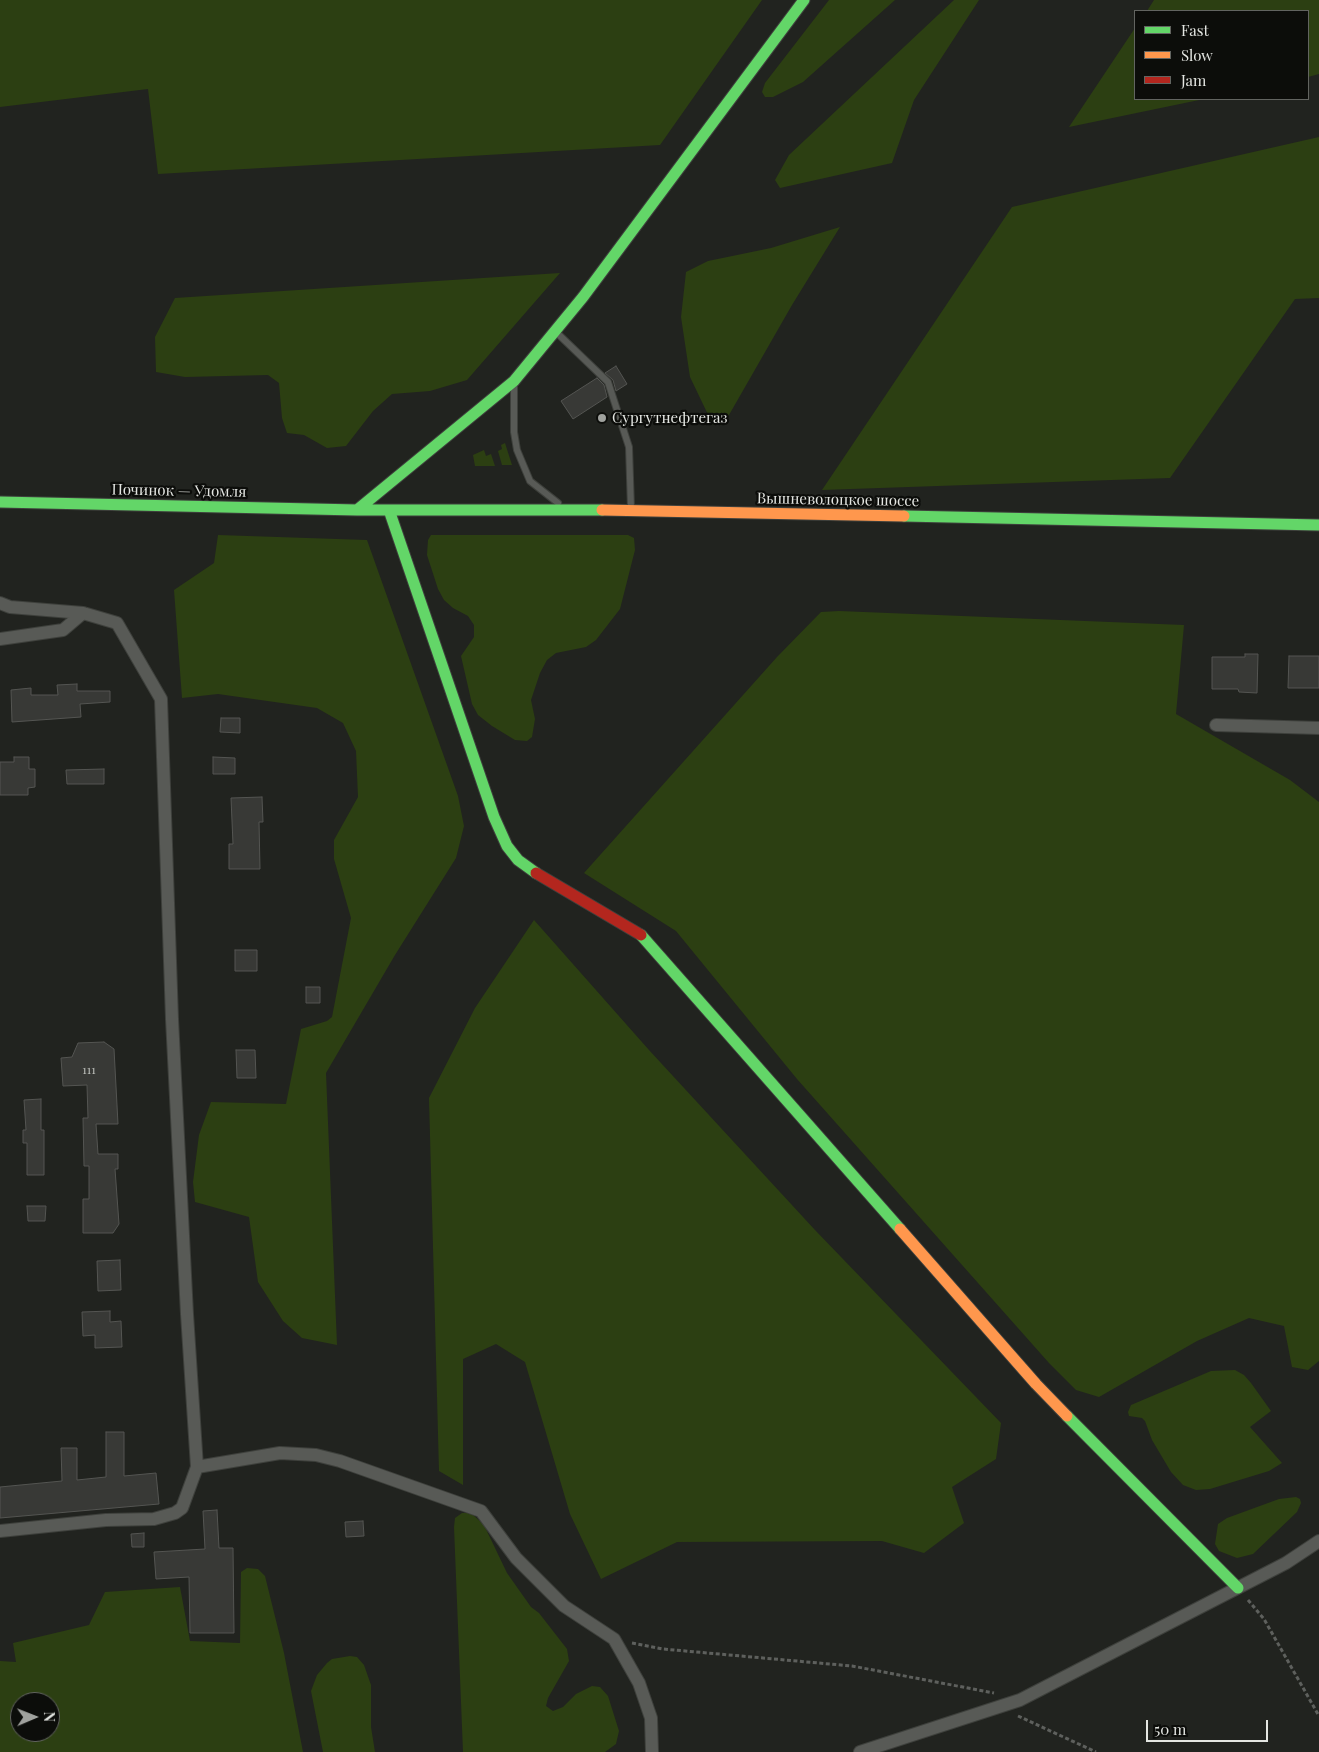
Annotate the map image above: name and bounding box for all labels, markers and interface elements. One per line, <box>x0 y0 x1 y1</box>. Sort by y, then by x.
legend <box>1134 10 1309 100</box>
text: Fast <box>1181 20 1209 40</box>
text: Slow <box>1181 45 1213 65</box>
text: Jam <box>1181 70 1206 90</box>
place label: Сургутнефтегаз <box>612 409 728 427</box>
marker: Сургутнефтегаз <box>596 412 608 424</box>
street label: Починок — Удомля <box>112 481 246 501</box>
street label: Вышневолоцкое шоссе <box>757 490 919 510</box>
house number: 111 <box>82 1063 96 1077</box>
north arrow <box>10 1692 60 1742</box>
scale bar <box>1149 1710 1272 1742</box>
text: N <box>40 1712 59 1722</box>
text: 50 m <box>1154 1719 1186 1739</box>

